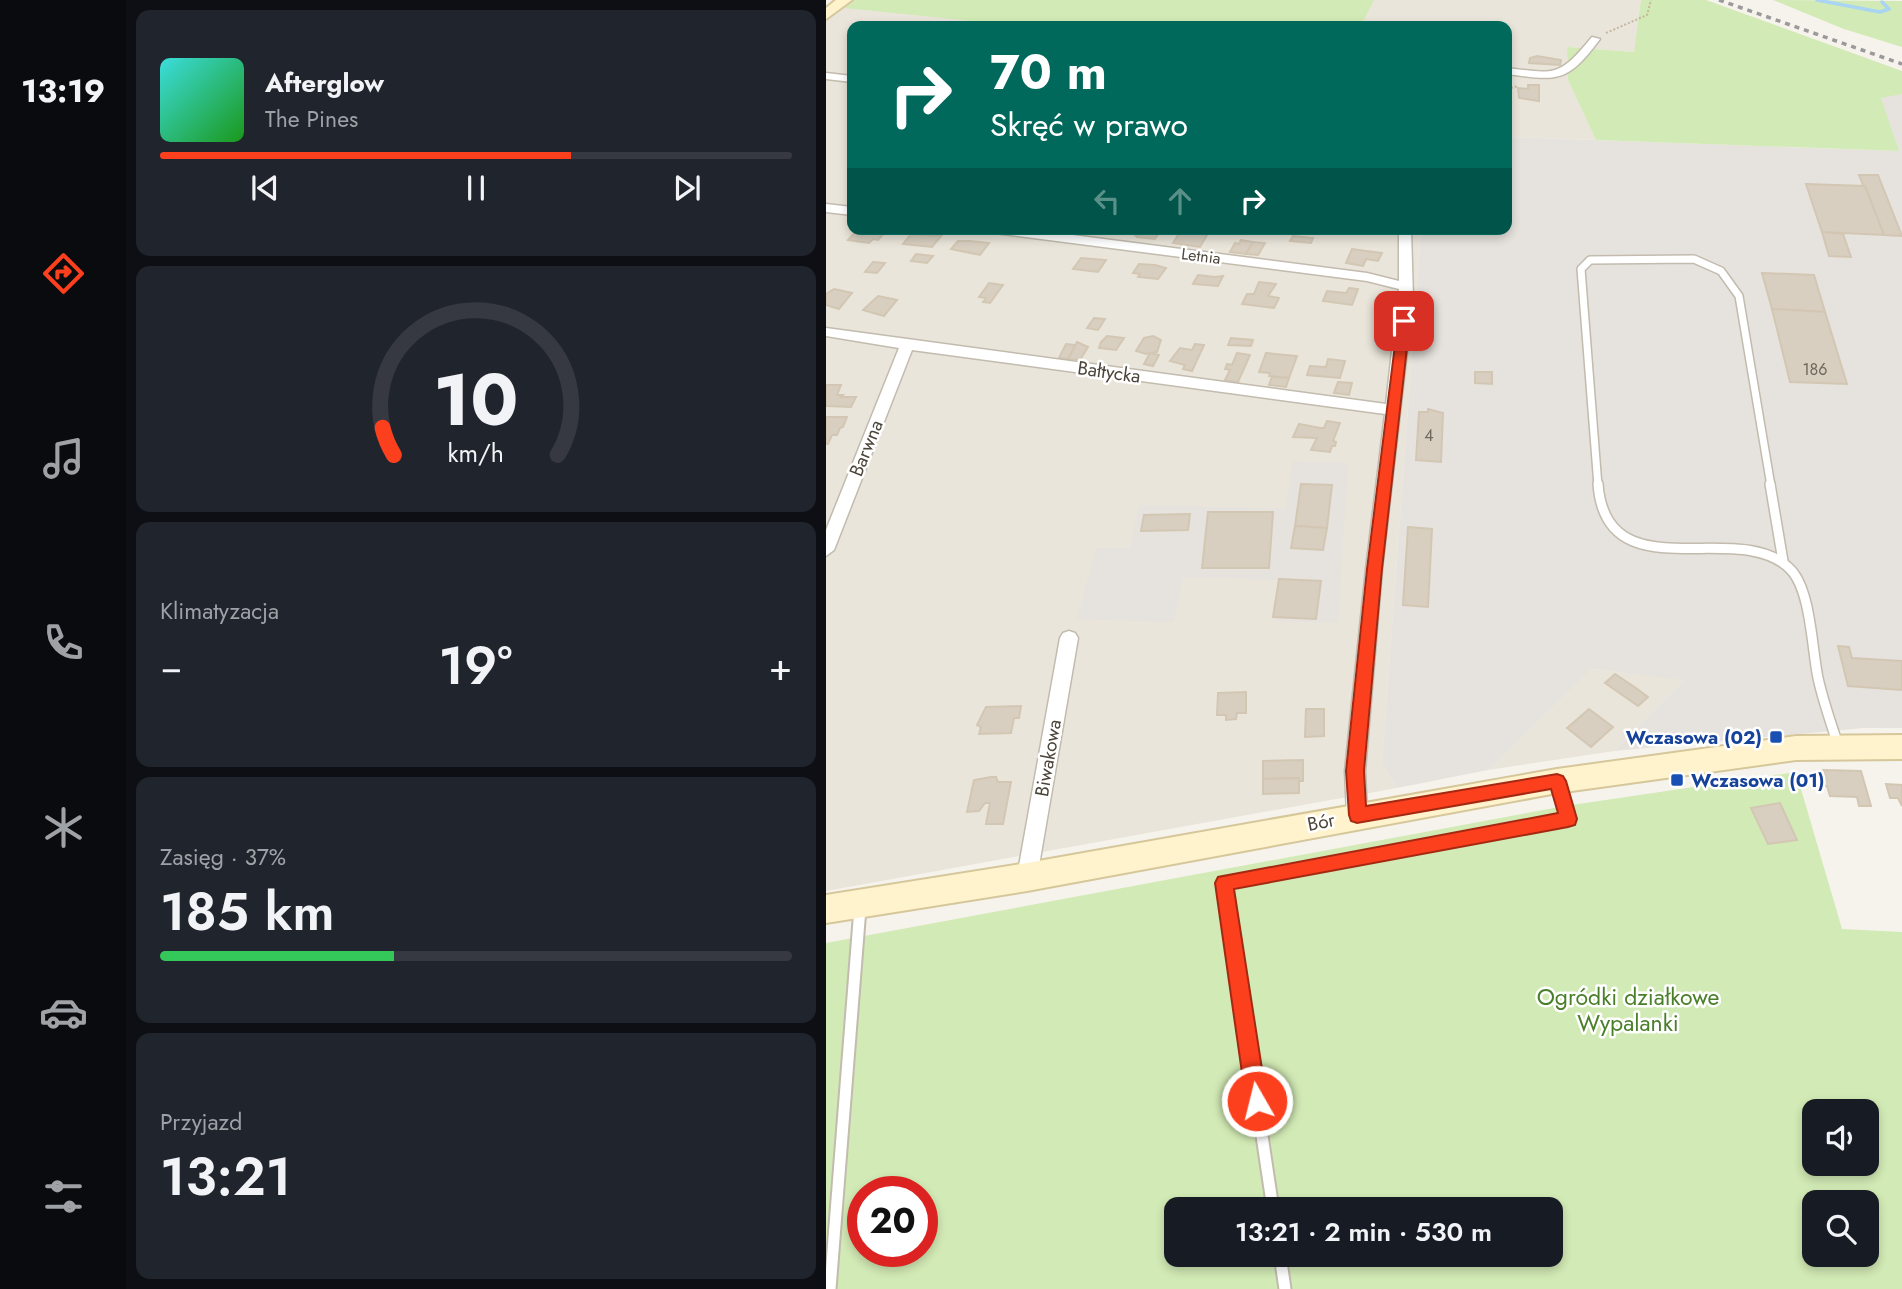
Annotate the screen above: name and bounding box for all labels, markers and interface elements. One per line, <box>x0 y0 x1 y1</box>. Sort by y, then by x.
text: 70 m <box>990 37 1107 107</box>
icon: right <box>875 49 966 140</box>
text: Afterglow <box>265 64 384 102</box>
text: 13:19 <box>21 68 105 114</box>
text: The Pines <box>265 102 358 136</box>
text: Skręć w prawo <box>990 102 1188 148</box>
icon: previous <box>246 169 284 207</box>
icon: pause <box>457 169 495 207</box>
icon: next <box>668 169 706 207</box>
icon: left <box>1088 182 1126 220</box>
icon: ahead <box>1161 182 1199 220</box>
icon: right <box>1234 182 1272 220</box>
street label: Letnia <box>1180 242 1222 270</box>
icon: directions <box>39 249 88 298</box>
pin <box>1374 291 1434 351</box>
icon: arrive <box>1385 302 1423 340</box>
text: 10 <box>433 347 519 452</box>
street label: Bałtycka <box>1076 354 1142 390</box>
house number: 186 <box>1802 358 1828 381</box>
street label: Barwna <box>842 416 890 480</box>
house number: 4 <box>1424 424 1434 447</box>
icon: music <box>39 434 88 483</box>
text: km/h <box>448 434 504 470</box>
text: Klimatyzacja <box>160 594 279 628</box>
icon: phone <box>39 618 88 667</box>
text: 19° <box>439 628 513 704</box>
text: − <box>160 639 182 694</box>
text: + <box>769 639 792 694</box>
street label: Biwakowa <box>1028 717 1068 799</box>
place label: Wczasowa (02) <box>1626 724 1762 751</box>
marker: Wczasowa (02) <box>1768 729 1784 745</box>
place label: Wczasowa (01) <box>1691 767 1824 794</box>
marker: Wczasowa (01) <box>1669 772 1685 788</box>
icon: climate <box>39 803 88 852</box>
street label: Bór <box>1305 806 1338 838</box>
text: Zasięg · 37% <box>160 840 286 874</box>
text: 185 km <box>160 874 334 950</box>
park label: Ogródki działkowe Wypalanki <box>1537 980 1719 1040</box>
icon: car <box>39 988 88 1037</box>
position arrow <box>1220 1064 1294 1138</box>
map controls <box>1802 1099 1879 1267</box>
button: sound <box>1802 1099 1879 1176</box>
text: Przyjazd <box>160 1105 242 1139</box>
text: 13:21 <box>160 1139 291 1215</box>
icon: filters <box>39 1172 88 1221</box>
speed limit sign: 20 <box>847 1176 938 1267</box>
button: search <box>1802 1190 1879 1267</box>
text: 13:21 · 2 min · 530 m <box>1235 1213 1492 1251</box>

